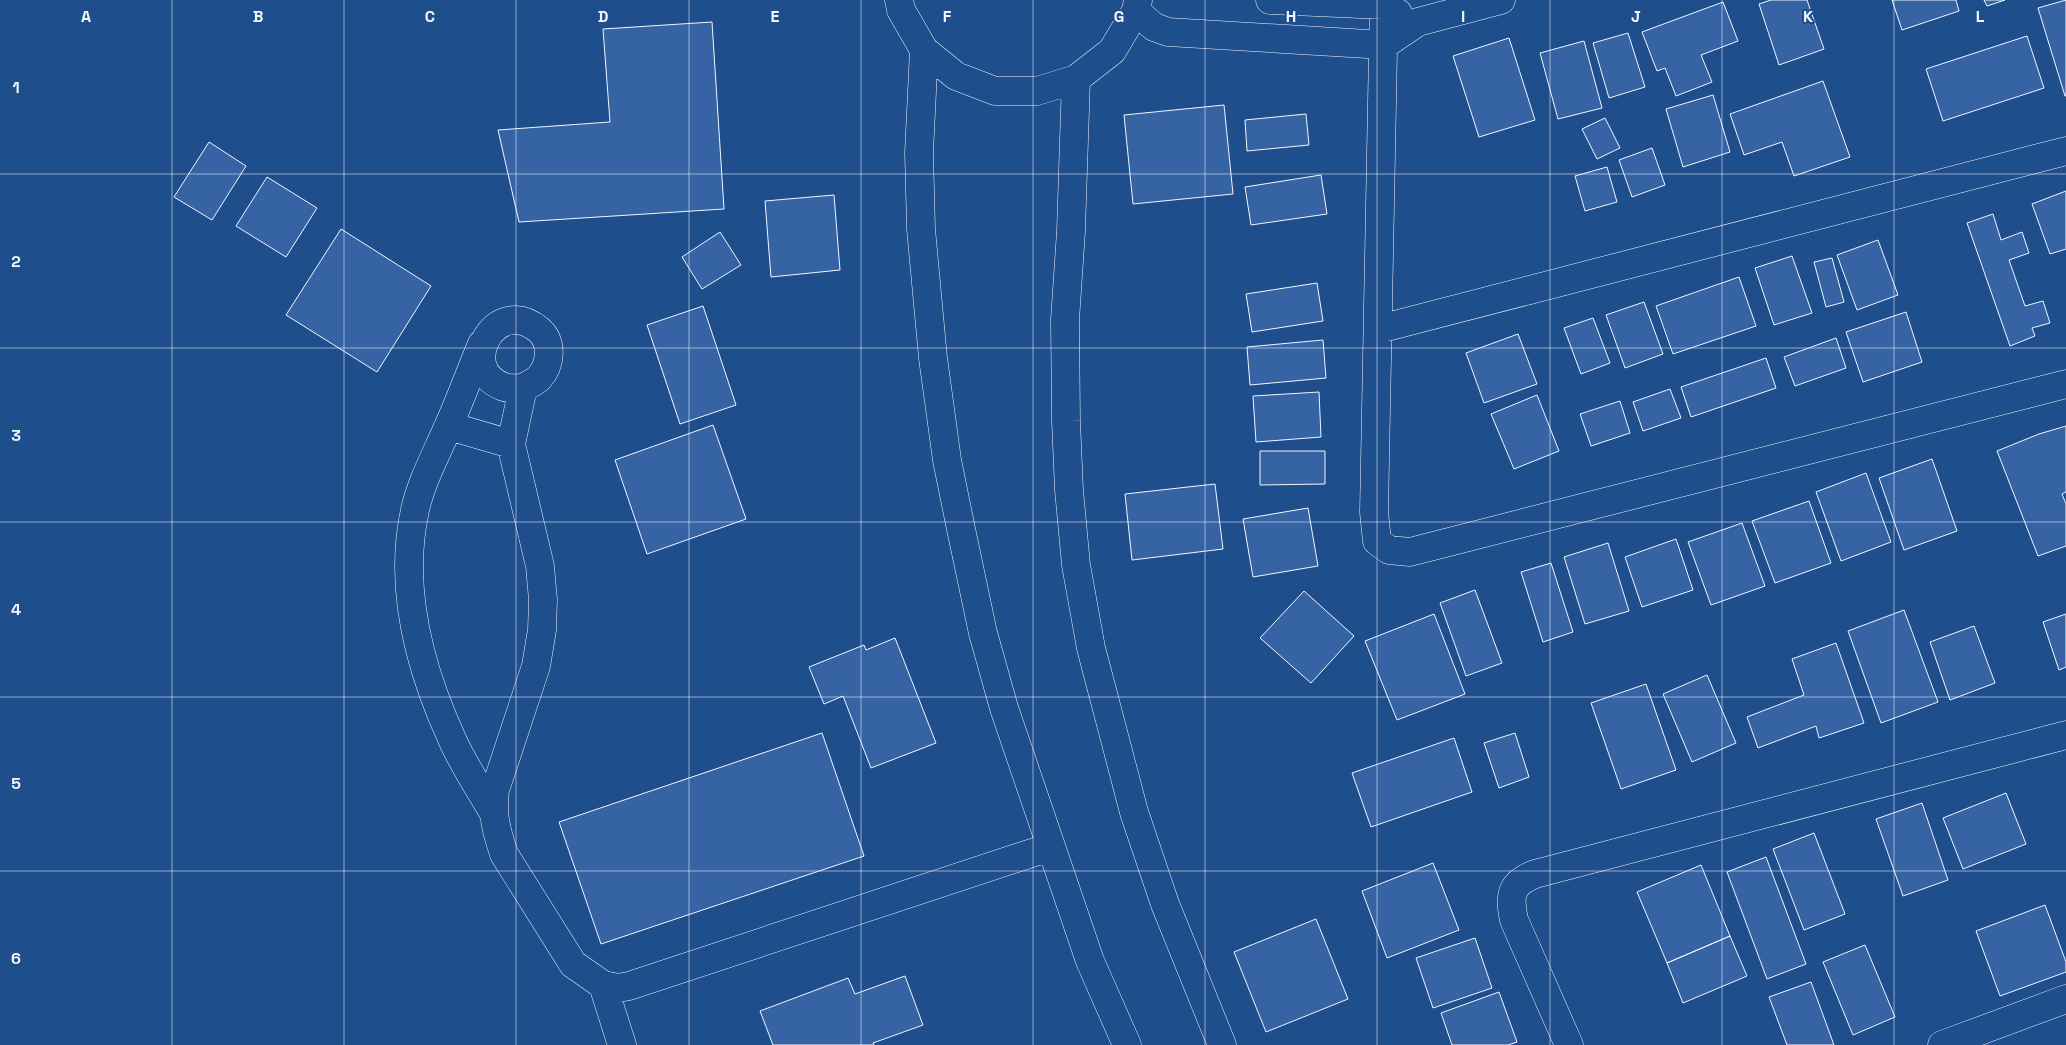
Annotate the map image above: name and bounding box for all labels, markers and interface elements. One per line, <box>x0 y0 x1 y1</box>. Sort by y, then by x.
text: A <box>81 6 91 27</box>
text: B <box>253 6 263 27</box>
text: C <box>425 6 435 27</box>
text: D <box>598 6 608 27</box>
text: E <box>771 6 780 27</box>
text: F <box>943 6 952 27</box>
text: G <box>1114 6 1124 27</box>
text: H <box>1286 6 1296 27</box>
text: I <box>1461 6 1465 27</box>
text: J <box>1631 6 1641 27</box>
text: K <box>1803 6 1813 27</box>
text: L <box>1976 6 1985 27</box>
text: 1 <box>12 77 20 98</box>
text: 2 <box>11 251 21 272</box>
text: 3 <box>11 425 21 446</box>
text: 4 <box>11 599 21 620</box>
text: 5 <box>11 773 21 794</box>
text: 6 <box>11 948 21 969</box>

